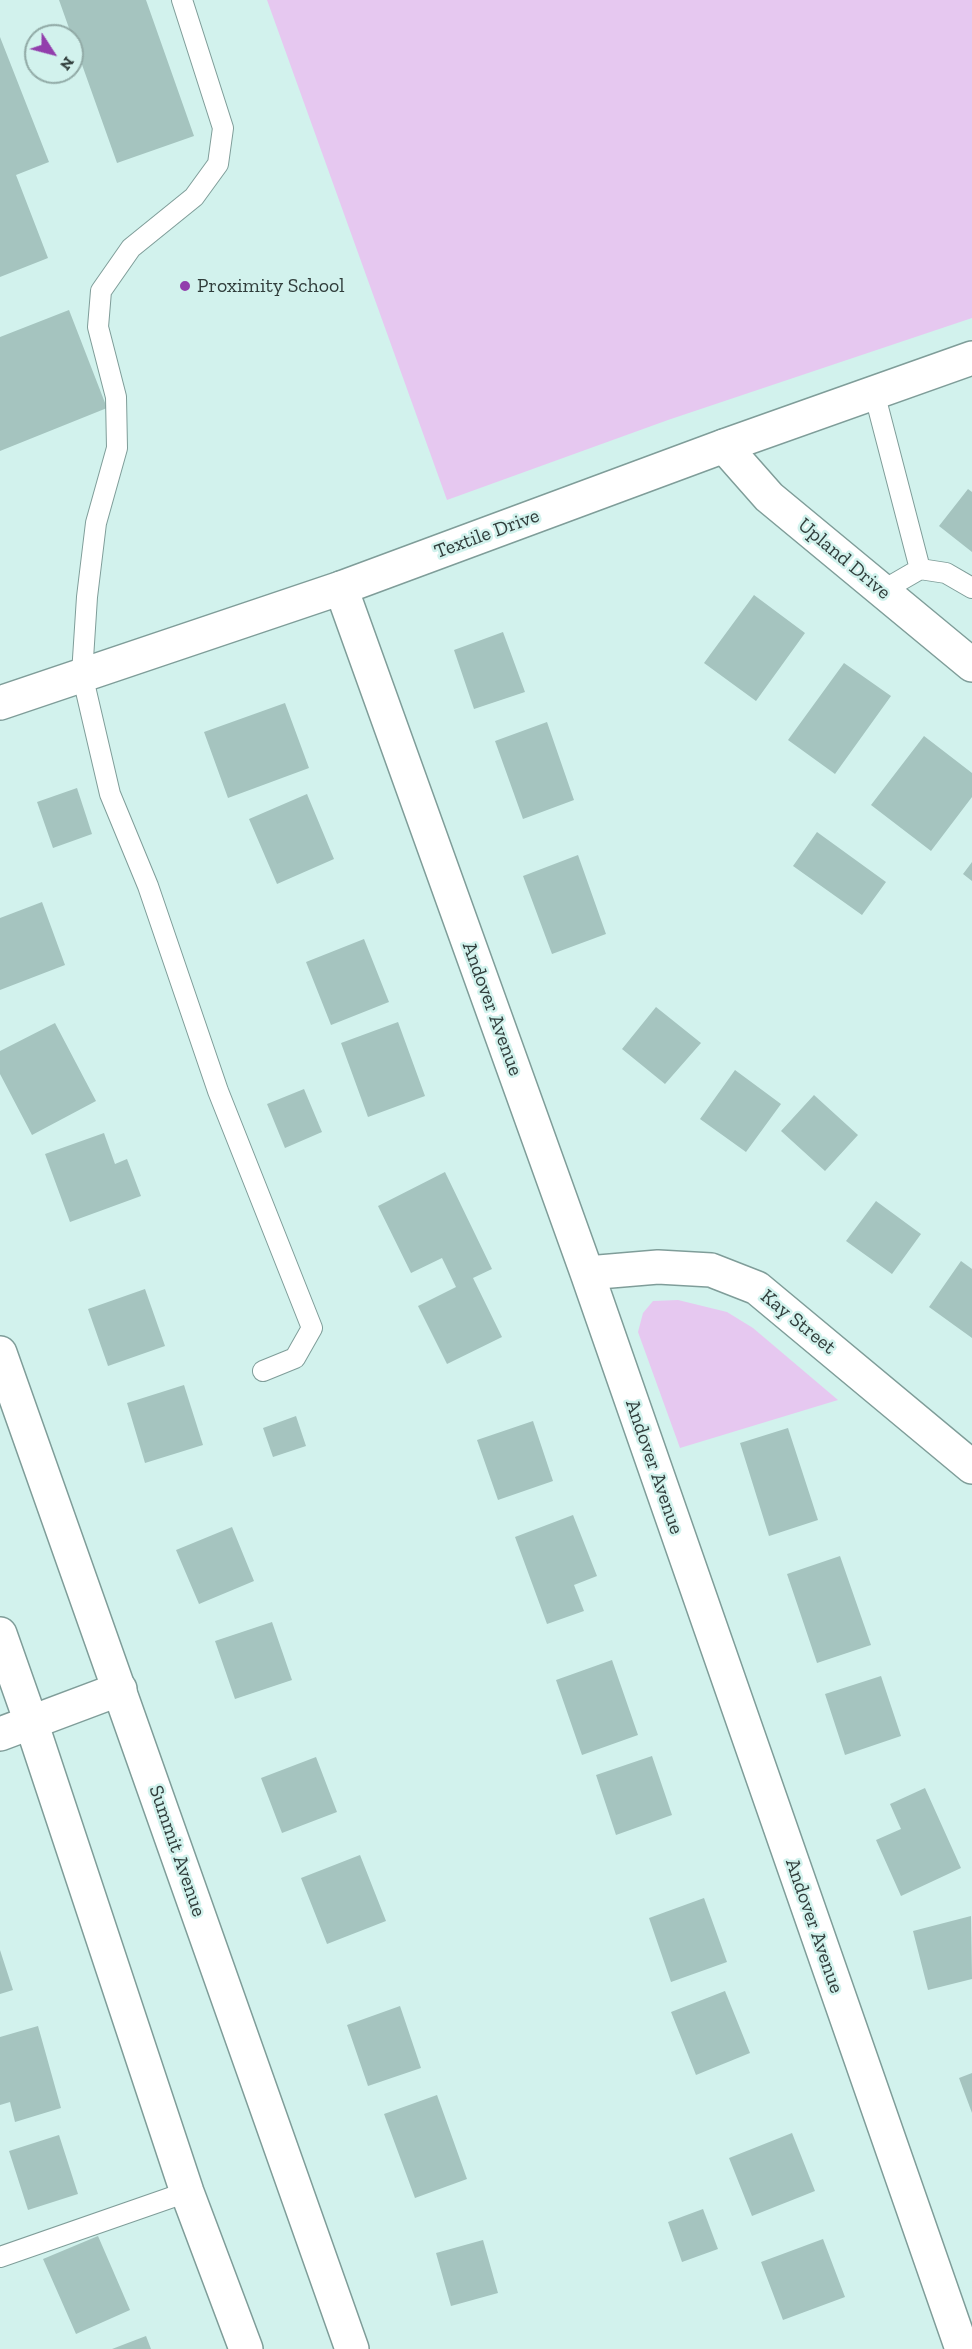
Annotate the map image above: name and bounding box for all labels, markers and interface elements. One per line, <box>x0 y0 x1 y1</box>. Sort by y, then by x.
north arrow <box>24 24 84 84</box>
text: N <box>56 53 79 74</box>
place label: Proximity School <box>197 274 345 298</box>
marker: Proximity School <box>178 279 192 293</box>
street label: Textile Drive <box>431 504 543 564</box>
street label: Upland Drive <box>793 513 895 605</box>
street label: Andover Avenue <box>457 939 527 1079</box>
street label: Kay Street <box>756 1284 840 1360</box>
street label: Andover Avenue <box>620 1396 688 1538</box>
street label: Summit Avenue <box>143 1782 211 1920</box>
street label: Andover Avenue <box>780 1855 848 1997</box>

